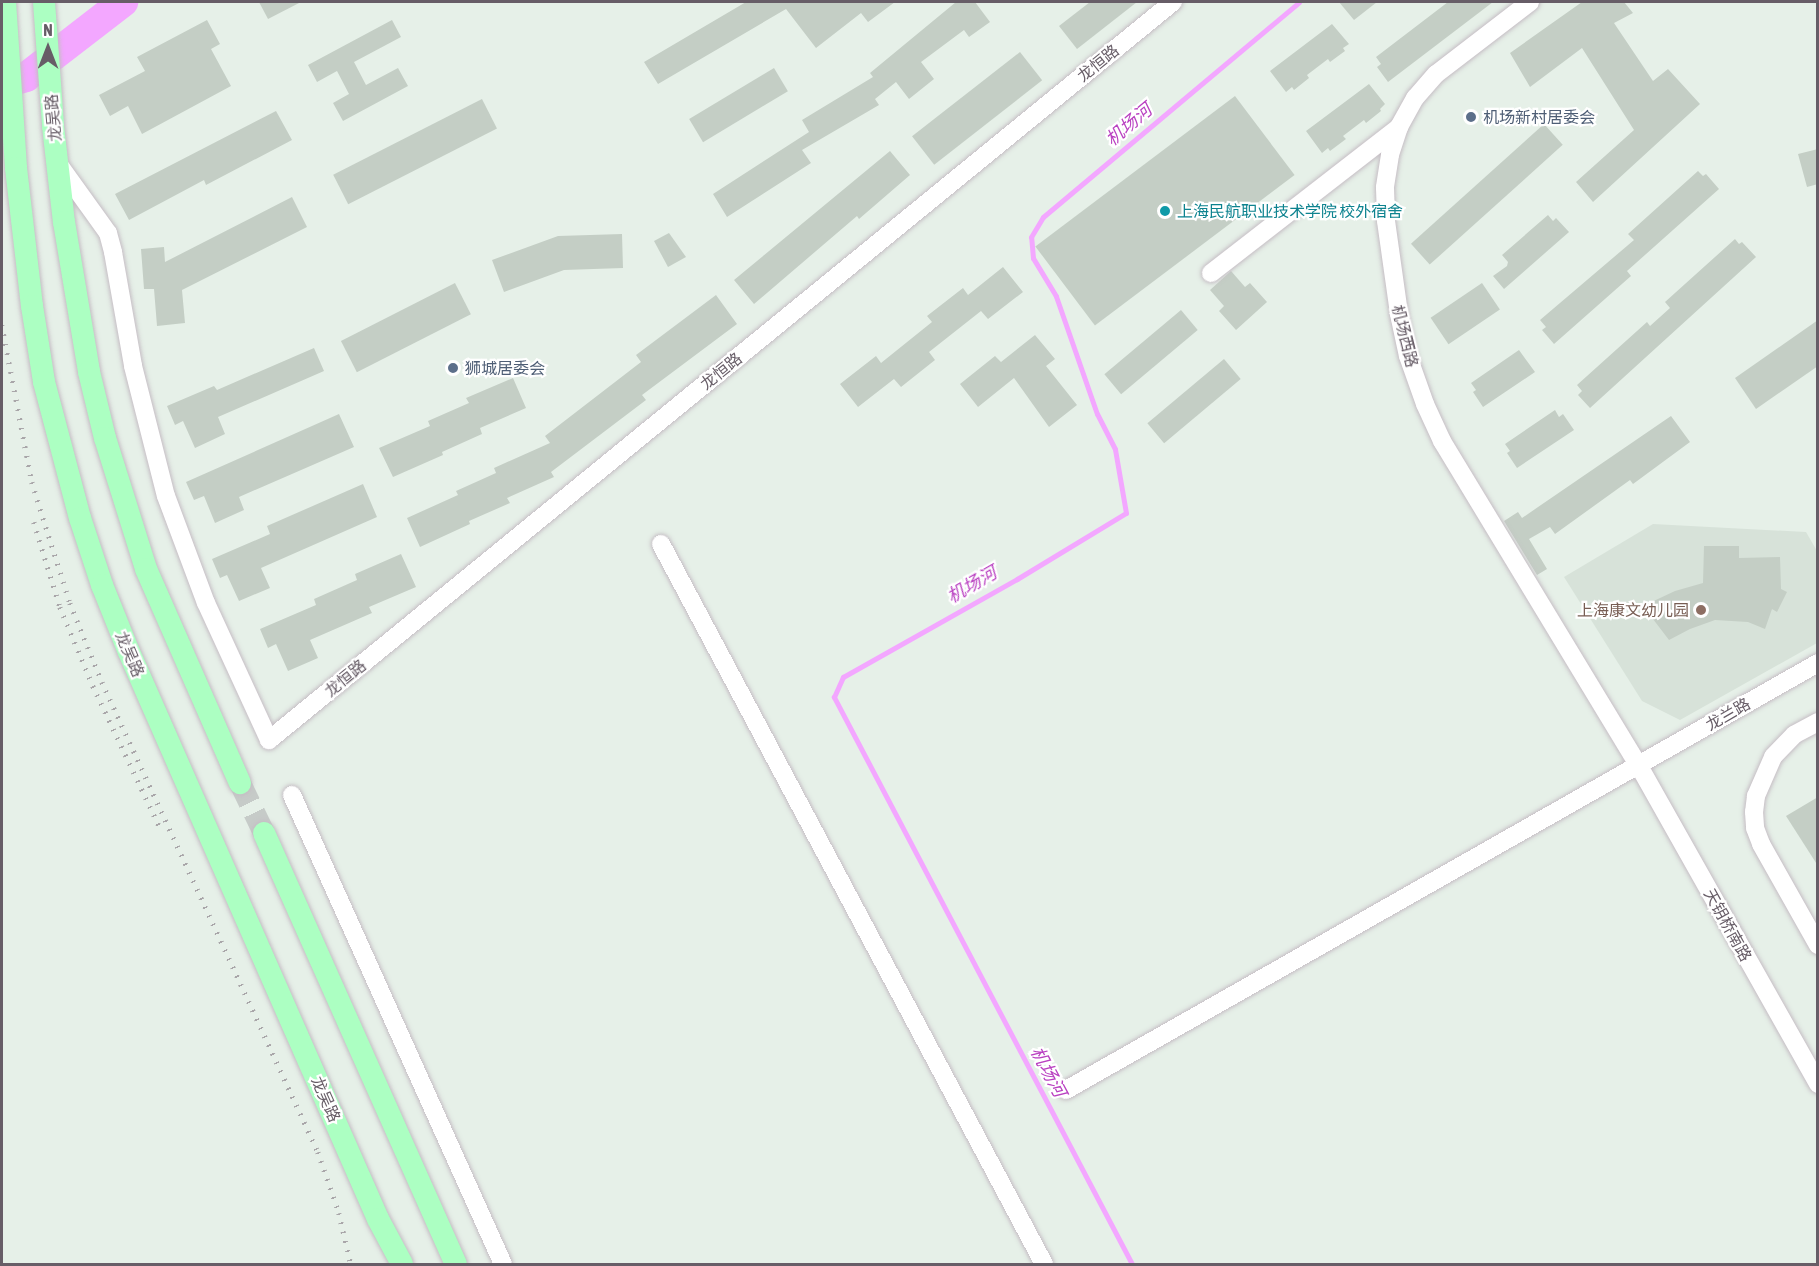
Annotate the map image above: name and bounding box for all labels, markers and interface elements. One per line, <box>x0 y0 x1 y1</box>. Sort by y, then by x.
north arrow <box>18 18 78 78</box>
text: N <box>43 21 53 39</box>
street label: 龙恒路 <box>1073 40 1123 86</box>
street label: 龙吴路 <box>41 93 65 143</box>
water label: 机场河 <box>1101 99 1157 151</box>
place label: 机场新村居委会 <box>1483 107 1595 127</box>
marker: 机场新村居委会 <box>1464 110 1478 124</box>
place label: 上海民航职业技术学院 校外宿舍 <box>1177 201 1403 221</box>
marker: 上海民航职业技术学院 校外宿舍 <box>1158 204 1172 218</box>
street label: 机场西路 <box>1388 303 1422 369</box>
street label: 龙恒路 <box>696 348 746 394</box>
place label: 狮城居委会 <box>465 358 545 378</box>
marker: 狮城居委会 <box>446 361 460 375</box>
water label: 机场河 <box>943 562 1001 608</box>
place label: 上海康文幼儿园 <box>1577 600 1689 620</box>
marker: 上海康文幼儿园 <box>1694 603 1708 617</box>
street label: 龙吴路 <box>112 628 148 680</box>
street label: 龙恒路 <box>320 655 370 701</box>
street label: 龙兰路 <box>1702 694 1754 734</box>
street label: 天钥桥南路 <box>1700 885 1756 965</box>
water label: 机场河 <box>1026 1043 1070 1101</box>
street label: 龙吴路 <box>307 1073 345 1125</box>

